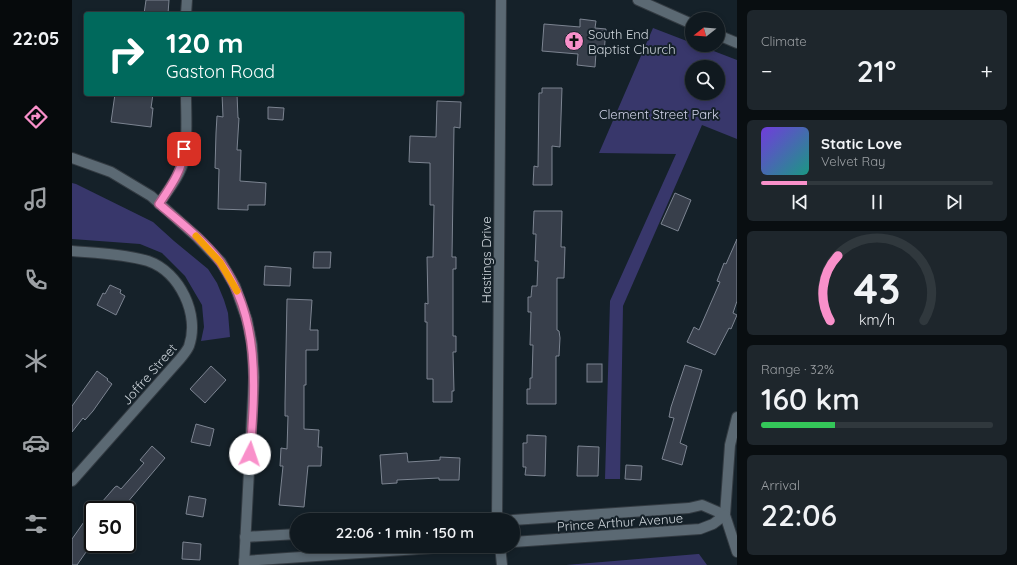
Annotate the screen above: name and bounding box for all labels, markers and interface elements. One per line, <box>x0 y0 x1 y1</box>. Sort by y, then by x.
north arrow <box>685 12 725 52</box>
map controls <box>685 12 725 100</box>
text: 120 m <box>166 25 244 60</box>
place label: South End Baptist Church <box>588 26 676 57</box>
text: 22:05 <box>13 27 59 50</box>
icon: right <box>100 28 152 80</box>
church icon: South End Baptist Church <box>563 30 585 52</box>
text: Climate <box>761 33 807 49</box>
text: 21° <box>857 52 896 90</box>
text: − <box>761 57 772 85</box>
text: + <box>981 57 993 85</box>
text: Gaston Road <box>166 60 275 83</box>
button: search <box>685 60 725 100</box>
icon: directions <box>22 103 50 131</box>
park label: Clement Street Park <box>599 106 719 122</box>
pin <box>167 132 201 166</box>
text: Static Love <box>821 134 902 153</box>
icon: arrive <box>173 138 195 160</box>
text: Velvet Ray <box>821 153 886 169</box>
icon: music <box>22 185 50 213</box>
icon: previous <box>789 191 811 213</box>
icon: pause <box>866 191 888 213</box>
icon: next <box>943 191 965 213</box>
street label: Hastings Drive <box>478 217 494 303</box>
text: 43 <box>854 261 900 313</box>
icon: phone <box>22 266 50 294</box>
text: km/h <box>859 310 895 328</box>
street label: Joffre Street <box>118 340 180 408</box>
icon: climate <box>22 347 50 375</box>
text: Range · 32% <box>761 361 834 377</box>
text: 160 km <box>761 380 860 418</box>
icon: car <box>22 429 50 457</box>
position arrow <box>229 433 271 475</box>
text: Arrival <box>761 477 800 493</box>
text: 22:06 <box>761 496 837 534</box>
speed limit sign: 50 <box>84 501 136 553</box>
icon: filters <box>22 510 50 538</box>
street label: Prince Arthur Avenue <box>556 510 684 534</box>
text: 22:06 · 1 min · 150 m <box>336 523 474 542</box>

